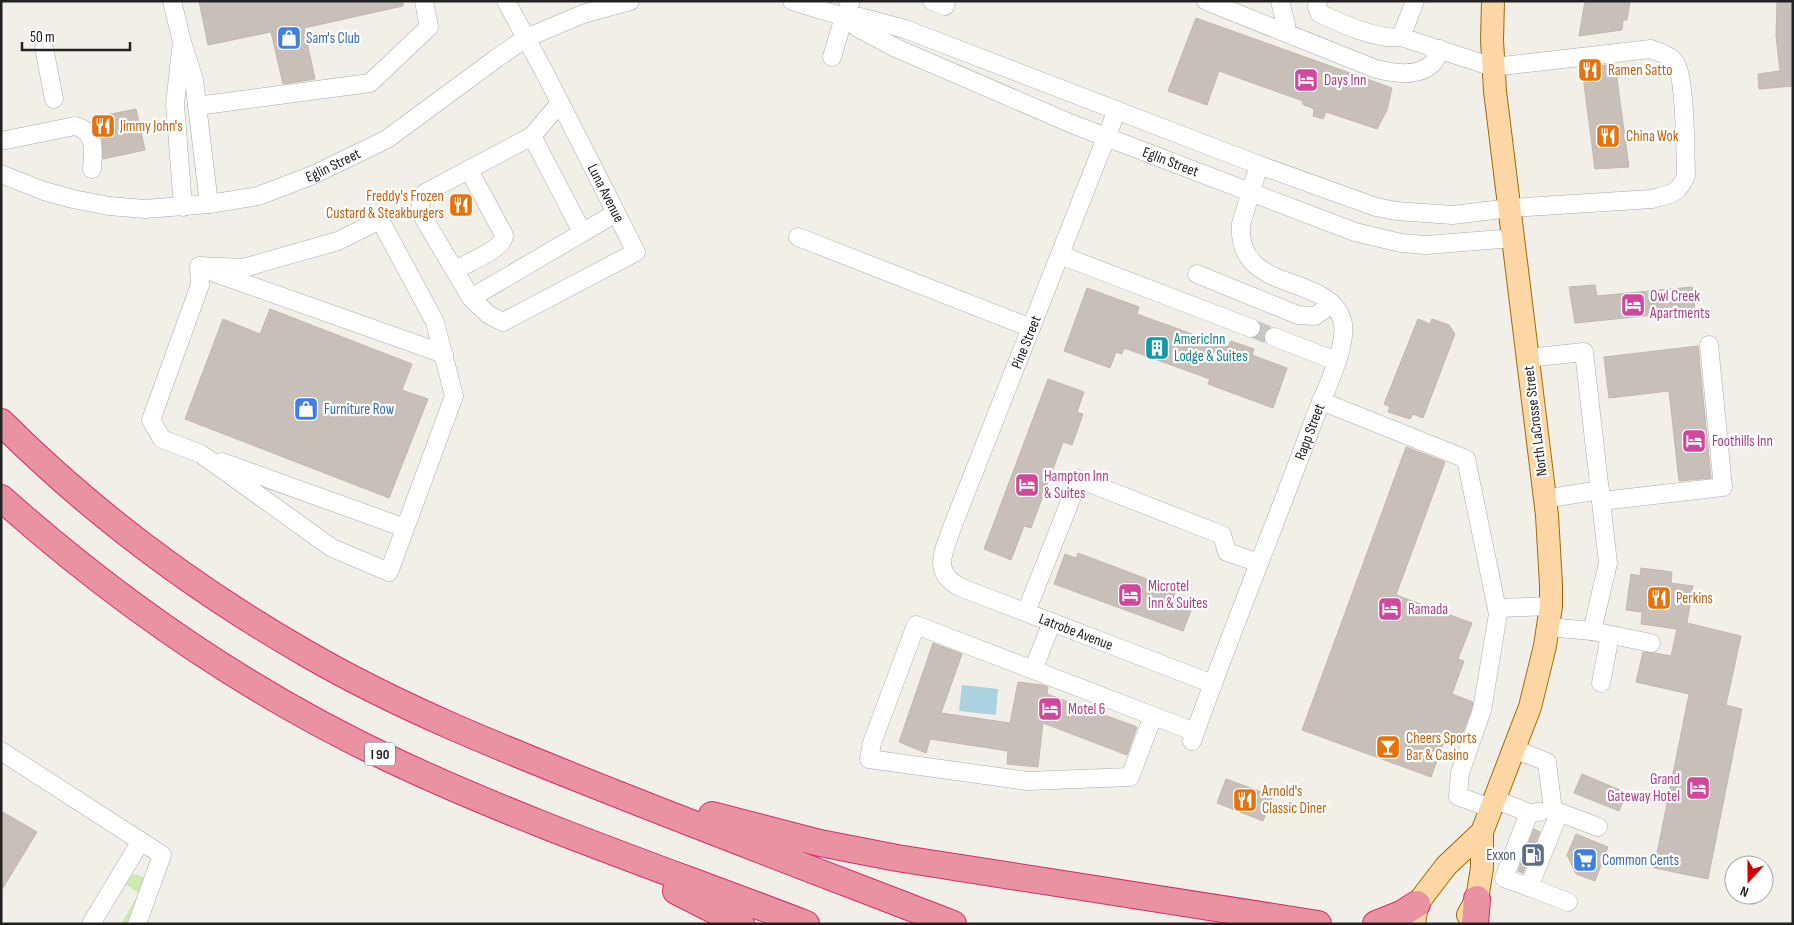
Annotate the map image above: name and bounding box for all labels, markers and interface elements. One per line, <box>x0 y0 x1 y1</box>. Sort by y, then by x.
scale bar <box>22 20 130 52</box>
shop icon: Sam's Club <box>276 25 302 51</box>
text: 50 m <box>30 28 55 47</box>
place label: Sam's Club <box>306 29 360 48</box>
restaurant icon: Ramen Satto <box>1577 57 1603 83</box>
place label: Ramen Satto <box>1608 61 1672 80</box>
hotel icon: Days Inn <box>1293 67 1319 93</box>
place label: Days Inn <box>1324 71 1366 90</box>
restaurant icon: Jimmy John's <box>90 113 116 139</box>
place label: Jimmy John's <box>119 117 183 136</box>
restaurant icon: China Wok <box>1595 123 1621 149</box>
place label: China Wok <box>1626 127 1679 146</box>
street label: Eglin Street <box>1140 143 1202 182</box>
street label: Eglin Street <box>303 144 364 187</box>
street label: Luna Avenue <box>583 161 628 226</box>
place label: Freddy's Frozen Custard & Steakburgers <box>326 187 444 223</box>
restaurant icon: Freddy's Frozen Custard & Steakburgers <box>448 192 474 218</box>
place label: Owl Creek Apartments <box>1649 287 1710 323</box>
hotel icon: Owl Creek Apartments <box>1620 292 1646 318</box>
street label: Pine Street <box>1007 312 1046 372</box>
place label: AmericInn Lodge & Suites <box>1173 330 1248 366</box>
building icon: AmericInn Lodge & Suites <box>1144 335 1170 361</box>
street label: North LaCrosse Street <box>1519 364 1552 477</box>
shop icon: Furniture Row <box>293 396 319 422</box>
place label: Furniture Row <box>324 400 395 419</box>
street label: Rapp Street <box>1291 400 1330 463</box>
hotel icon: Foothills Inn <box>1681 428 1707 454</box>
place label: Foothills Inn <box>1712 432 1773 451</box>
place label: Hampton Inn & Suites <box>1044 467 1109 503</box>
hotel icon: Hampton Inn & Suites <box>1014 472 1040 498</box>
place label: Microtel Inn & Suites <box>1148 577 1208 613</box>
hotel icon: Microtel Inn & Suites <box>1117 582 1143 608</box>
restaurant icon: Perkins <box>1646 585 1672 611</box>
place label: Perkins <box>1676 589 1713 608</box>
hotel icon: Ramada <box>1377 596 1403 622</box>
place label: Ramada <box>1408 600 1448 619</box>
street label: Latrobe Avenue <box>1036 609 1116 655</box>
hotel icon: Motel 6 <box>1037 696 1063 722</box>
place label: Motel 6 <box>1068 700 1105 719</box>
place label: Cheers Sports Bar & Casino <box>1406 729 1477 765</box>
bar icon: Cheers Sports Bar & Casino <box>1375 734 1401 760</box>
road number: I 90 <box>365 742 395 766</box>
place label: Grand Gateway Hotel <box>1607 770 1680 806</box>
hotel icon: Grand Gateway Hotel <box>1685 775 1711 801</box>
place label: Arnold's Classic Diner <box>1261 782 1327 818</box>
restaurant icon: Arnold's Classic Diner <box>1232 787 1258 813</box>
fuel station icon: Exxon <box>1520 842 1546 868</box>
place label: Exxon <box>1486 846 1516 865</box>
supermarket icon: Common Cents <box>1572 847 1598 873</box>
place label: Common Cents <box>1602 851 1679 870</box>
north arrow <box>1724 855 1774 905</box>
text: N <box>1738 882 1751 901</box>

